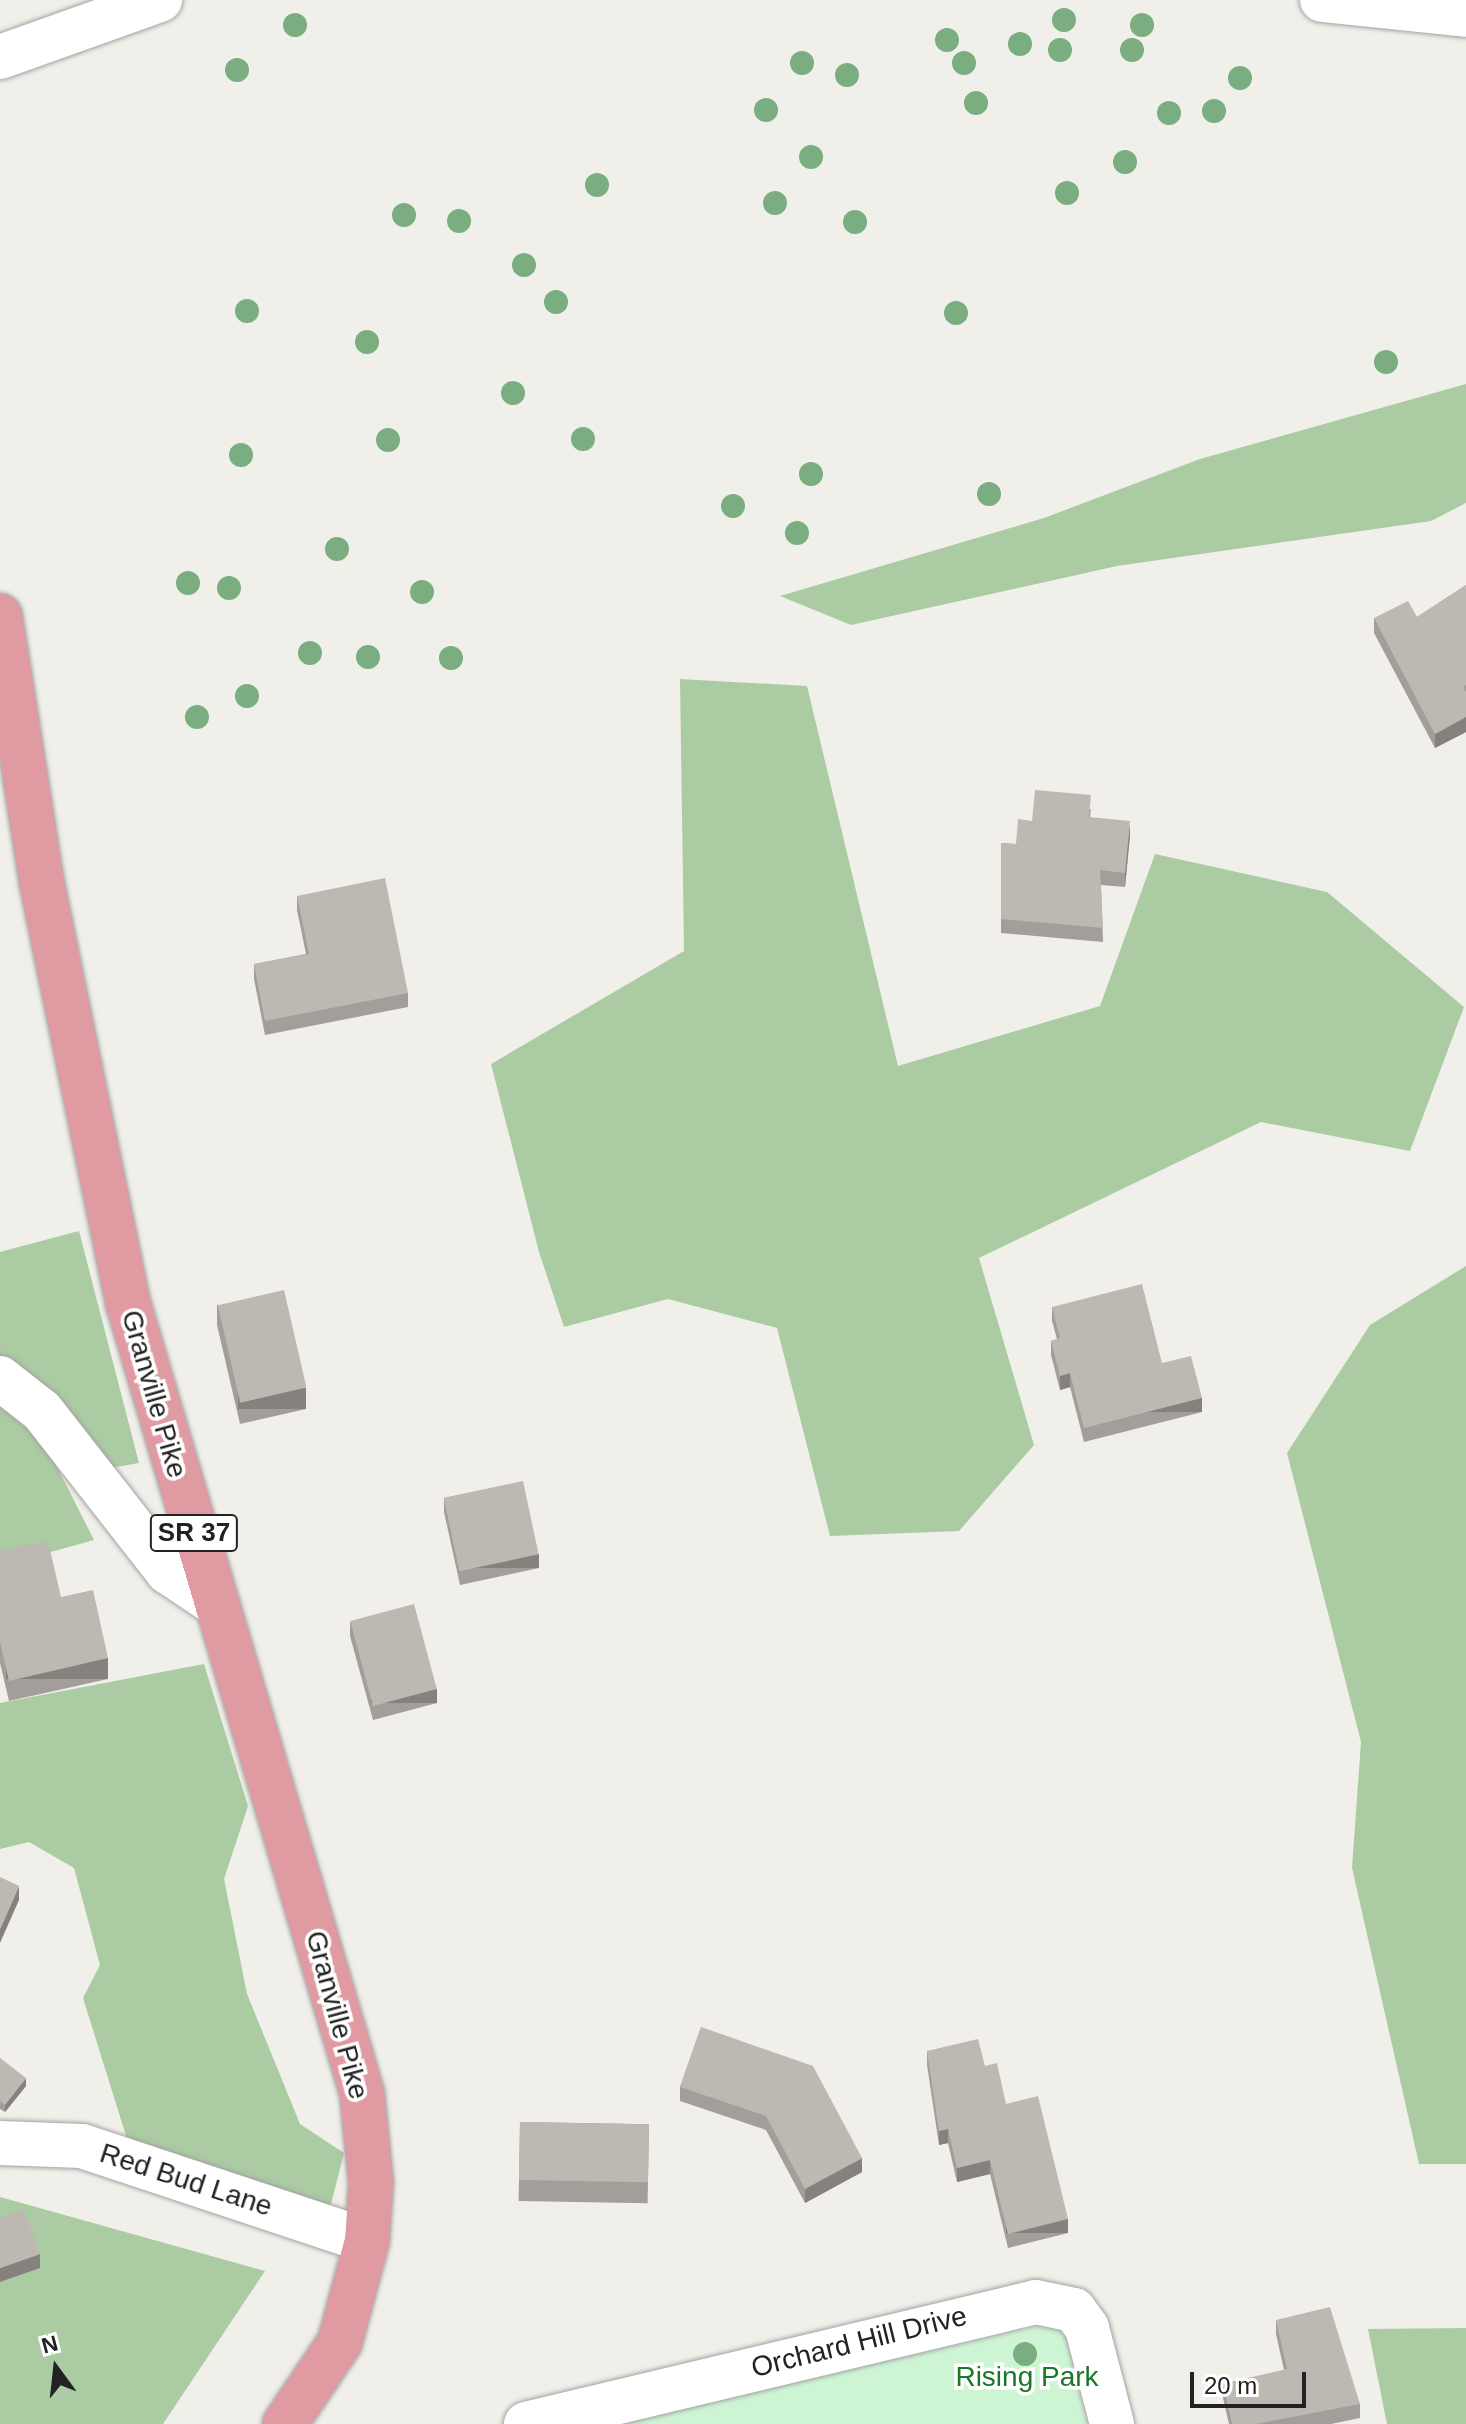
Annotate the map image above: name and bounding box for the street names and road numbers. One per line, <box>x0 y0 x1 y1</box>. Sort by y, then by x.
street label: Granville Pike <box>114 1306 194 1482</box>
road number: SR 37 <box>148 1511 240 1555</box>
street label: Granville Pike <box>298 1927 376 2103</box>
street label: Red Bud Lane <box>96 2136 276 2224</box>
street label: Orchard Hill Drive <box>748 2299 970 2385</box>

